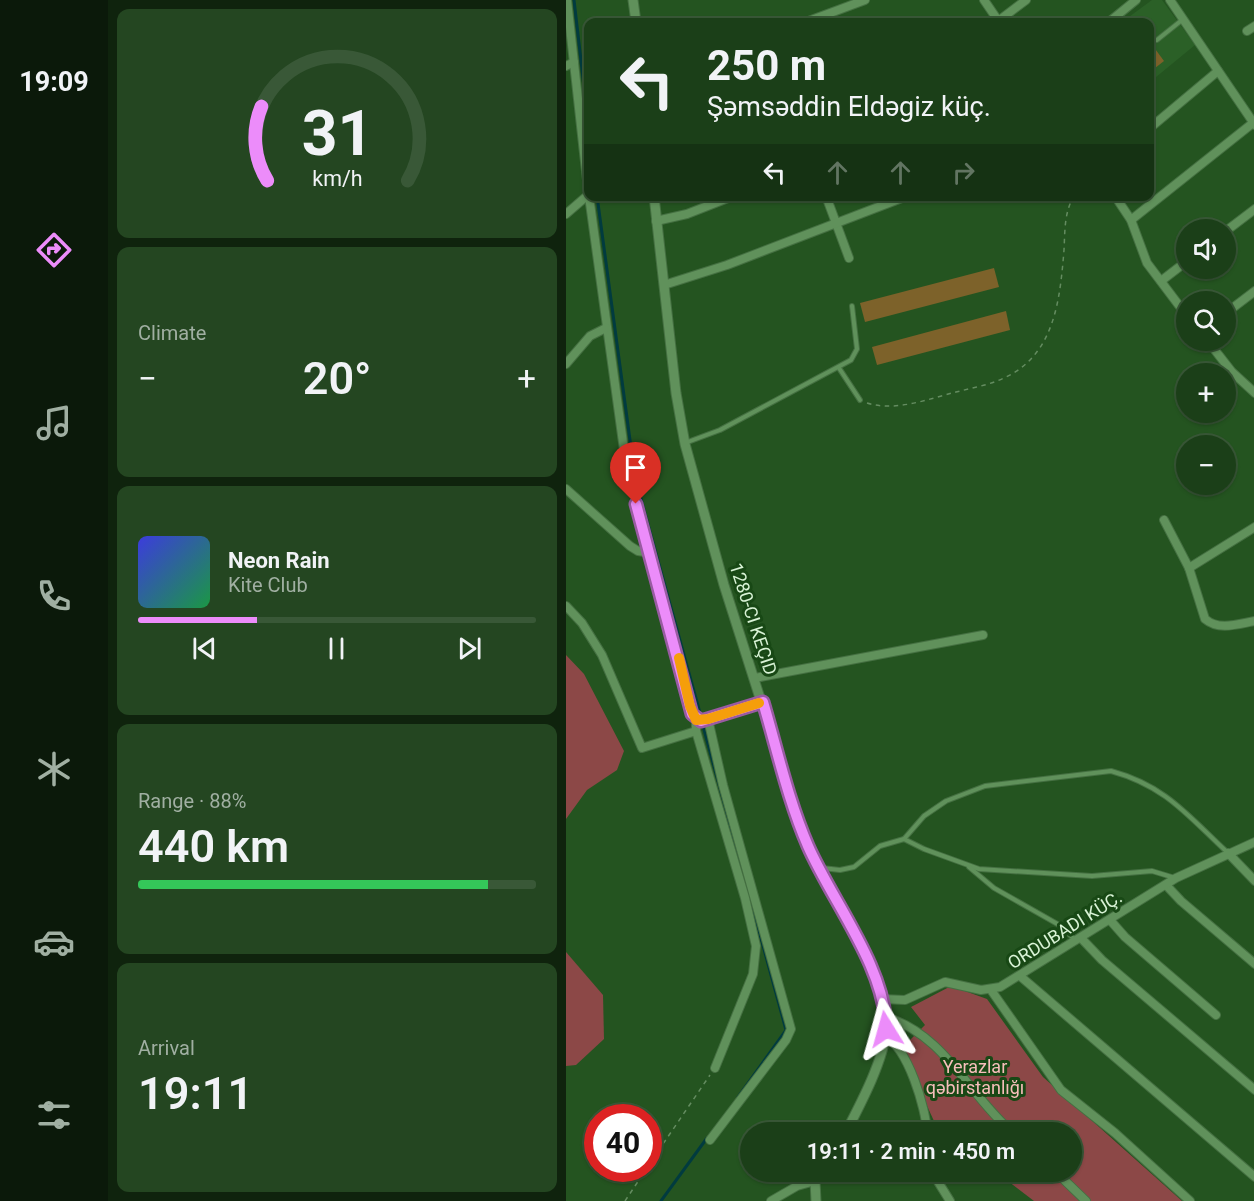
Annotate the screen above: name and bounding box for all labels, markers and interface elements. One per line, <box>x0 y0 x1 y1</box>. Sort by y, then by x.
text: 250 m <box>707 41 826 90</box>
icon: left <box>608 42 686 120</box>
text: 19:09 <box>19 66 89 98</box>
text: Şəmsəddin Eldəgiz küç. <box>707 91 991 123</box>
text: 31 <box>301 97 373 170</box>
icon: left <box>758 156 791 189</box>
icon: ahead <box>821 156 854 189</box>
icon: ahead <box>884 156 917 189</box>
icon: right <box>947 156 980 189</box>
text: km/h <box>312 166 362 191</box>
map controls <box>1176 219 1236 495</box>
button: sound <box>1176 219 1236 279</box>
icon: directions <box>33 229 75 271</box>
button: search <box>1176 291 1236 351</box>
text: Climate <box>138 321 206 345</box>
text: 20° <box>303 352 371 405</box>
text: − <box>138 359 157 398</box>
text: + <box>517 359 536 398</box>
button: + <box>1176 363 1236 423</box>
icon: music <box>33 402 75 444</box>
button: − <box>1176 435 1236 495</box>
pin <box>610 442 661 504</box>
icon: arrive <box>619 451 652 484</box>
text: Neon Rain <box>228 548 330 573</box>
street label: 1280-CI KEÇID <box>725 560 781 677</box>
text: Kite Club <box>228 573 308 597</box>
icon: phone <box>33 575 75 617</box>
icon: previous <box>188 632 221 665</box>
icon: pause <box>320 632 353 665</box>
icon: next <box>453 632 486 665</box>
icon: climate <box>33 748 75 790</box>
text: Range · 88% <box>138 789 246 813</box>
text: 440 km <box>138 820 289 873</box>
street label: ORDUBADI KÜÇ. <box>1004 886 1126 973</box>
icon: car <box>33 921 75 963</box>
position arrow <box>854 997 918 1061</box>
text: Arrival <box>138 1036 195 1060</box>
park label: Yerazlar qəbirstanlığı <box>926 1056 1024 1098</box>
text: 19:11 <box>138 1067 253 1120</box>
icon: filters <box>33 1094 75 1136</box>
speed limit sign: 40 <box>584 1104 662 1182</box>
text: 19:11 · 2 min · 450 m <box>807 1139 1015 1164</box>

